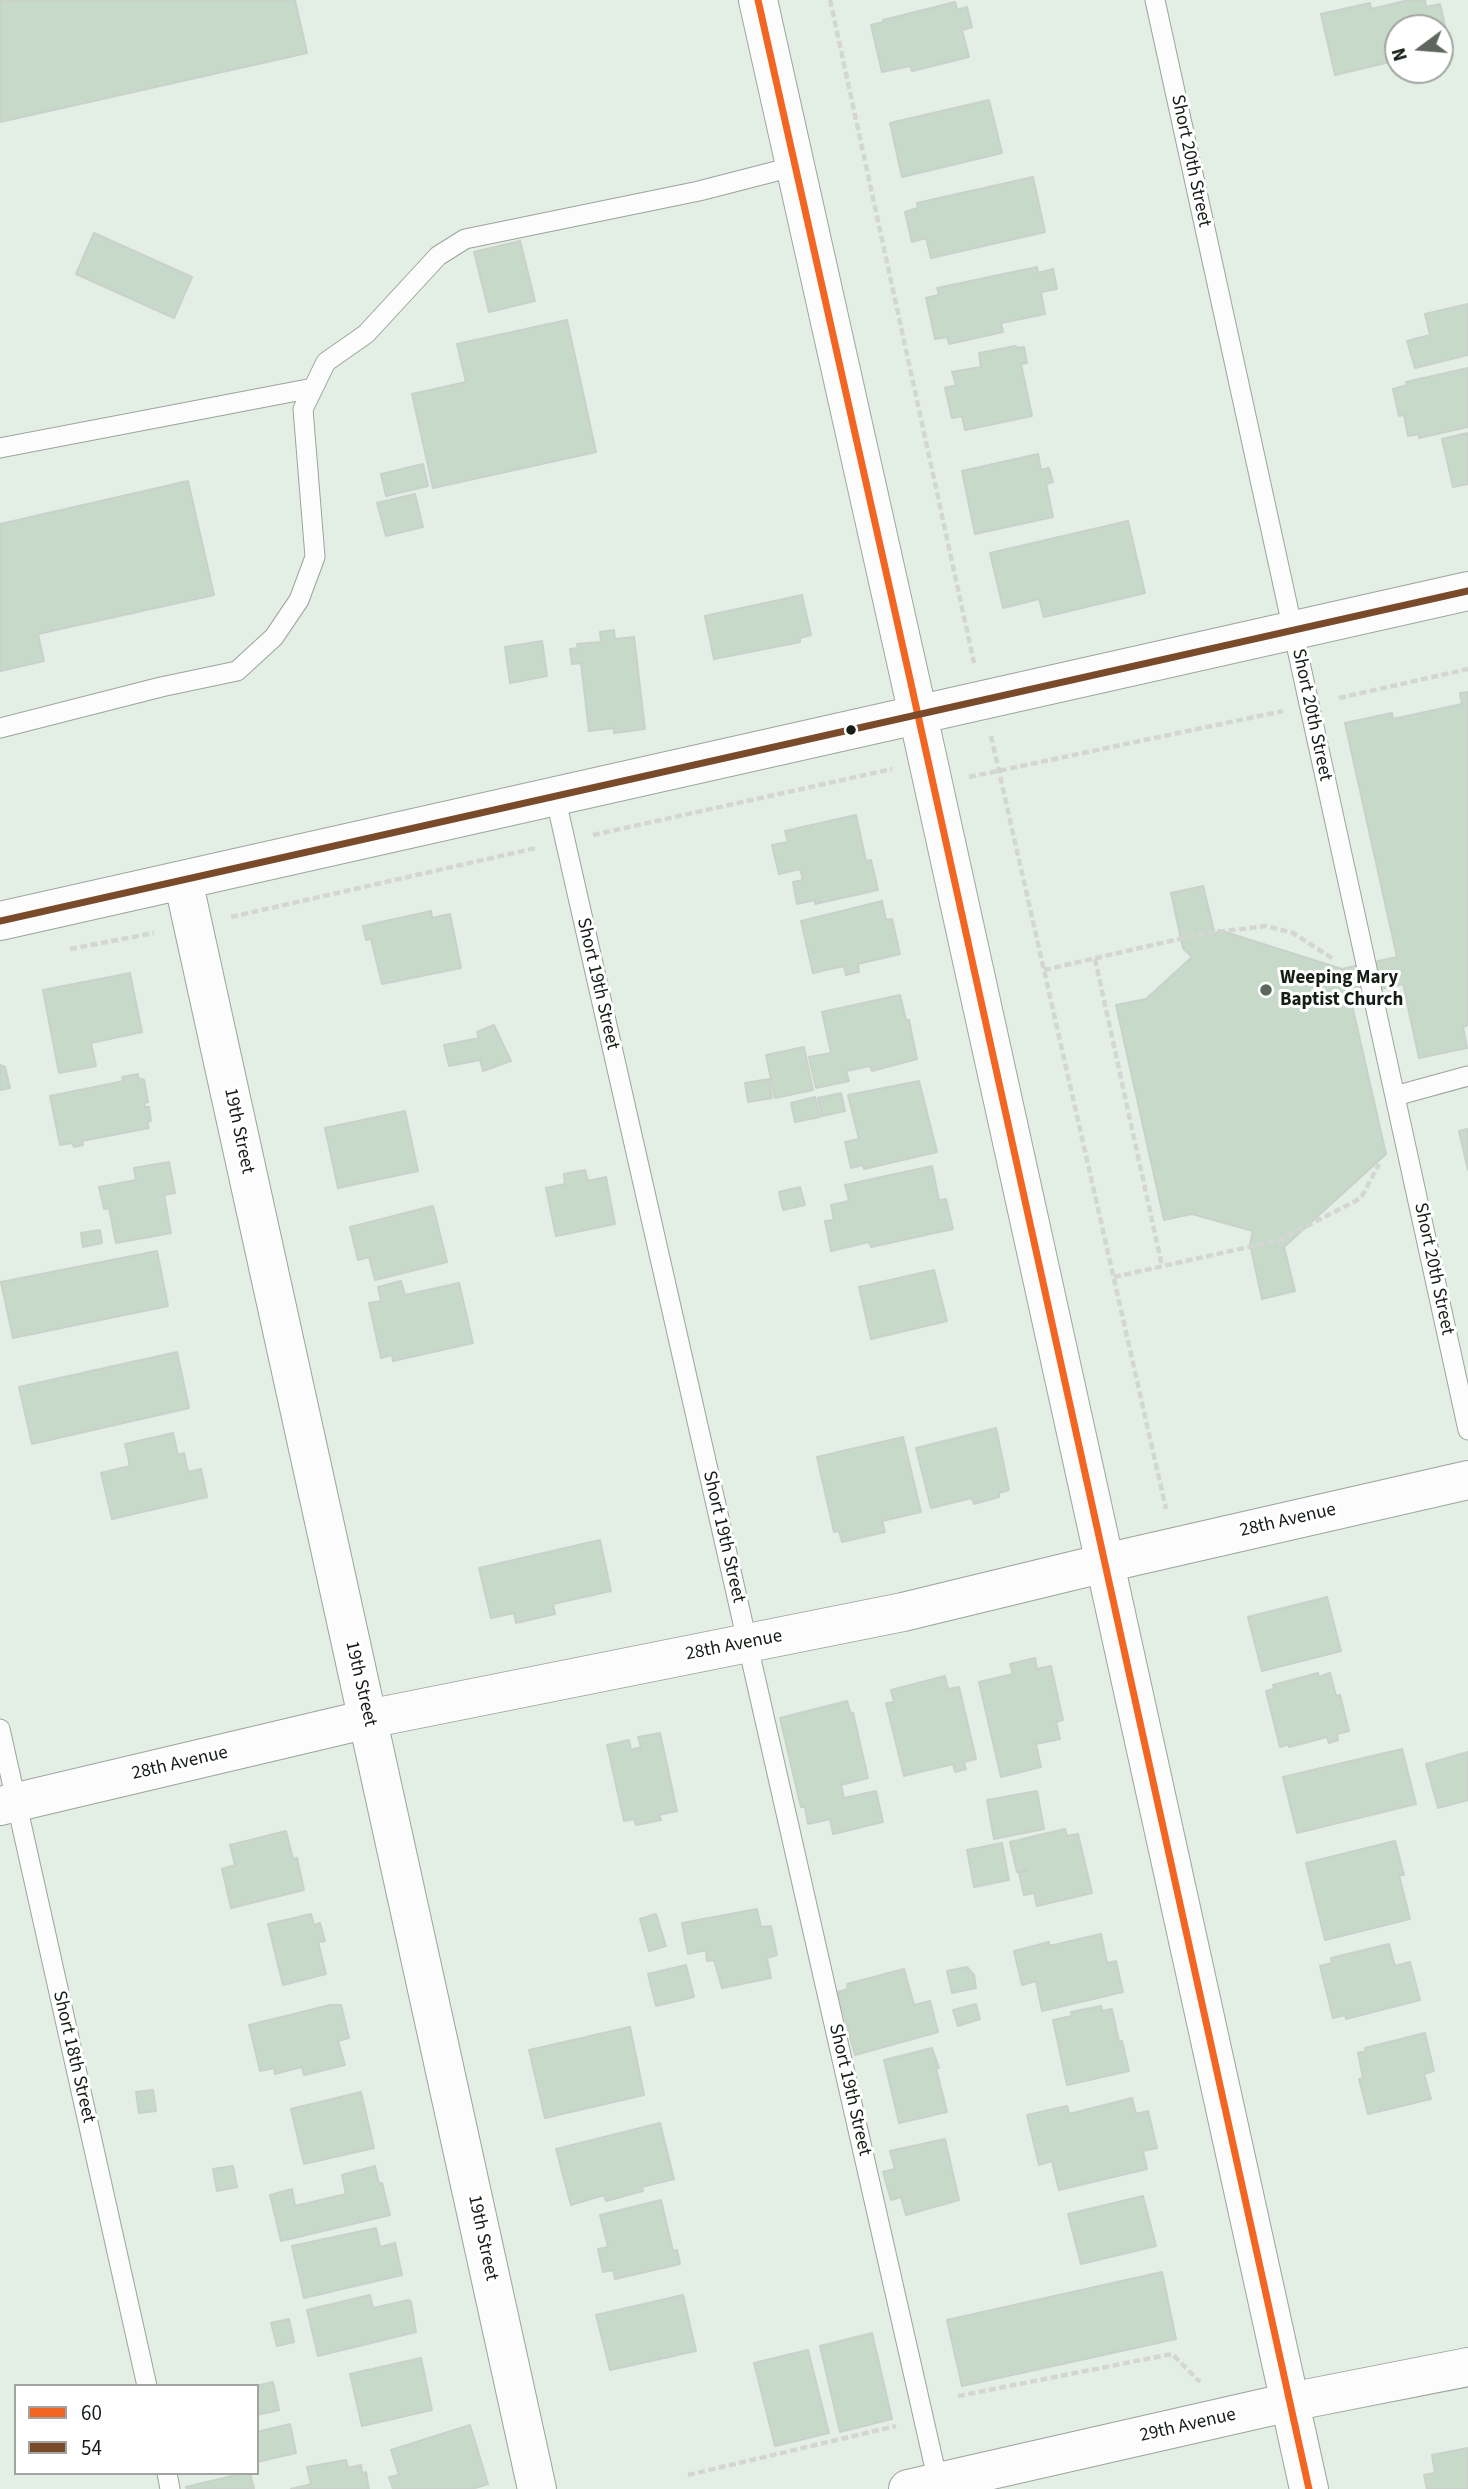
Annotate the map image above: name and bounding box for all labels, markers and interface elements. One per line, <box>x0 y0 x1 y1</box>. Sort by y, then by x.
north arrow <box>1384 14 1454 84</box>
text: N <box>1386 45 1415 64</box>
street label: Short 20th Street <box>1165 93 1215 229</box>
street label: Short 20th Street <box>1286 647 1336 783</box>
unlabelled marker <box>844 723 858 737</box>
street label: Short 19th Street <box>571 916 623 1052</box>
place label: Weeping Mary Baptist Church <box>1280 968 1403 1012</box>
marker: Weeping Mary Baptist Church <box>1258 982 1274 998</box>
street label: 19th Street <box>218 1086 258 1176</box>
street label: Short 20th Street <box>1408 1201 1458 1337</box>
street label: Short 19th Street <box>697 1469 749 1605</box>
street label: 28th Avenue <box>1238 1499 1338 1543</box>
street label: 28th Avenue <box>684 1625 784 1667</box>
street label: 19th Street <box>339 1639 381 1729</box>
street label: 28th Avenue <box>130 1742 230 1786</box>
street label: Short 18th Street <box>47 1989 99 2125</box>
street label: Short 19th Street <box>823 2022 875 2158</box>
street label: 19th Street <box>462 2193 502 2283</box>
legend <box>14 2384 259 2475</box>
text: 60 <box>81 2398 102 2428</box>
street label: 29th Avenue <box>1138 2404 1238 2448</box>
text: 54 <box>81 2433 102 2463</box>

